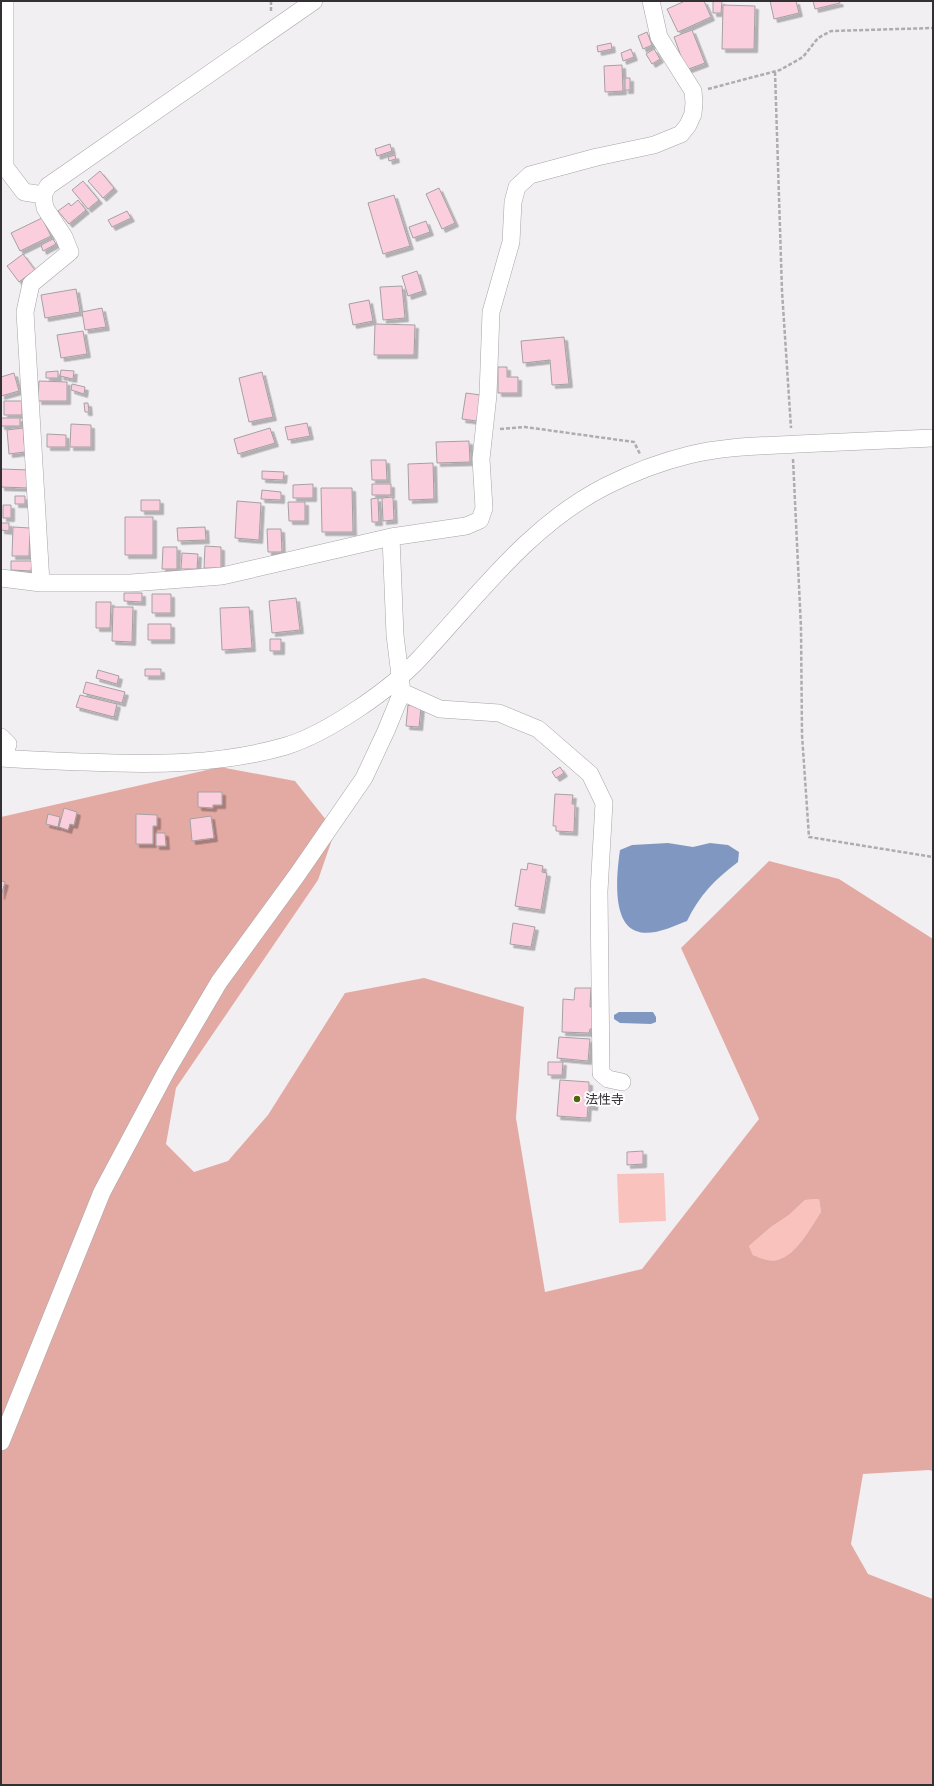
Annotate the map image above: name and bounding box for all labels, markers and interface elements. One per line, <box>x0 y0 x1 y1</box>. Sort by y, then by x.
place label: 法性寺 <box>585 1090 624 1109</box>
marker: 法性寺 <box>572 1094 582 1104</box>

